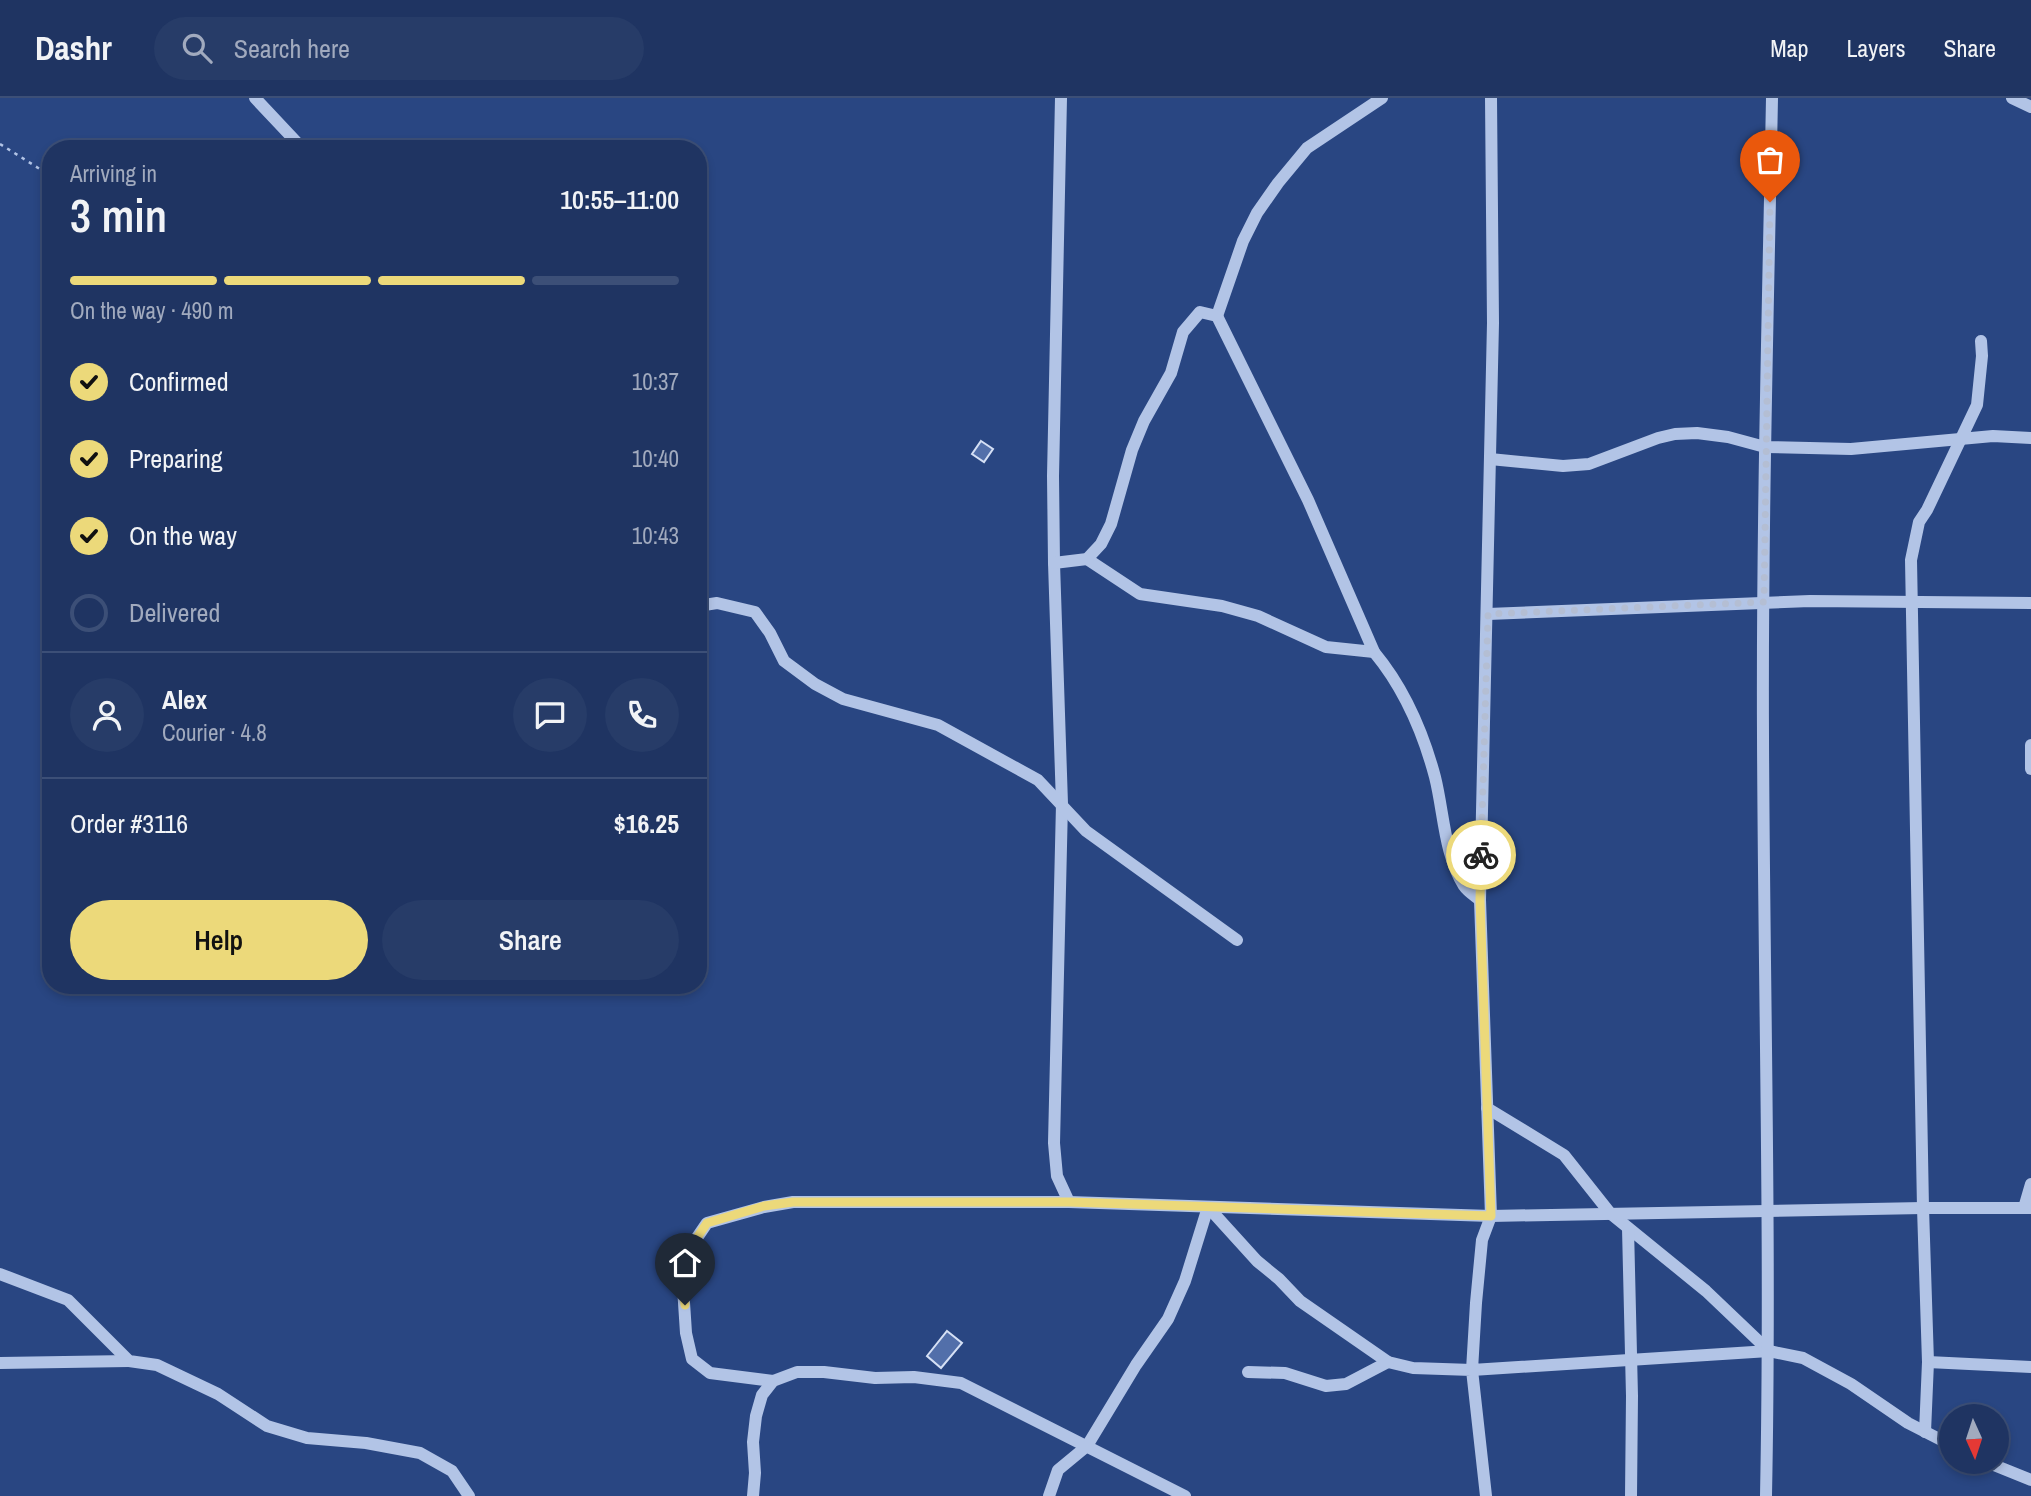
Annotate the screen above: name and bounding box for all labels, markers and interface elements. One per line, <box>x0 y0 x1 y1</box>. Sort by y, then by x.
search box <box>154 17 644 80</box>
text: Dashr <box>35 26 112 70</box>
icon: search <box>178 29 216 67</box>
text: Search here <box>234 31 350 66</box>
text: Map <box>1770 32 1808 64</box>
text: Layers <box>1846 32 1905 64</box>
text: Share <box>1943 32 1996 64</box>
pin <box>1740 130 1800 202</box>
icon: bag <box>1751 141 1789 179</box>
text: Arriving in <box>70 158 157 189</box>
text: 10:55–11:00 <box>560 182 679 217</box>
text: 3 min <box>70 184 167 246</box>
text: On the way · 490 m <box>70 295 234 326</box>
icon: check <box>70 363 108 401</box>
text: Confirmed <box>129 364 229 399</box>
text: 10:37 <box>632 366 679 397</box>
icon: check <box>70 440 108 478</box>
text: Preparing <box>129 441 223 476</box>
text: 10:40 <box>632 443 679 474</box>
icon: check <box>70 517 108 555</box>
text: On the way <box>129 518 237 553</box>
text: 10:43 <box>632 520 679 551</box>
text: Delivered <box>129 595 220 630</box>
button: person <box>70 678 144 752</box>
button: chat <box>513 678 587 752</box>
button: phone <box>605 678 679 752</box>
text: Alex <box>162 682 207 717</box>
text: Courier · 4.8 <box>162 717 267 748</box>
text: Order #3116 <box>70 806 188 841</box>
text: $16.25 <box>614 806 679 841</box>
courier <box>1446 820 1516 890</box>
icon: bike <box>1462 836 1500 874</box>
button: Help <box>70 900 368 980</box>
button: Share <box>382 900 679 980</box>
pin <box>655 1233 715 1305</box>
icon: home <box>666 1244 704 1282</box>
north arrow <box>1939 1404 2009 1474</box>
map controls <box>1939 1404 2009 1474</box>

